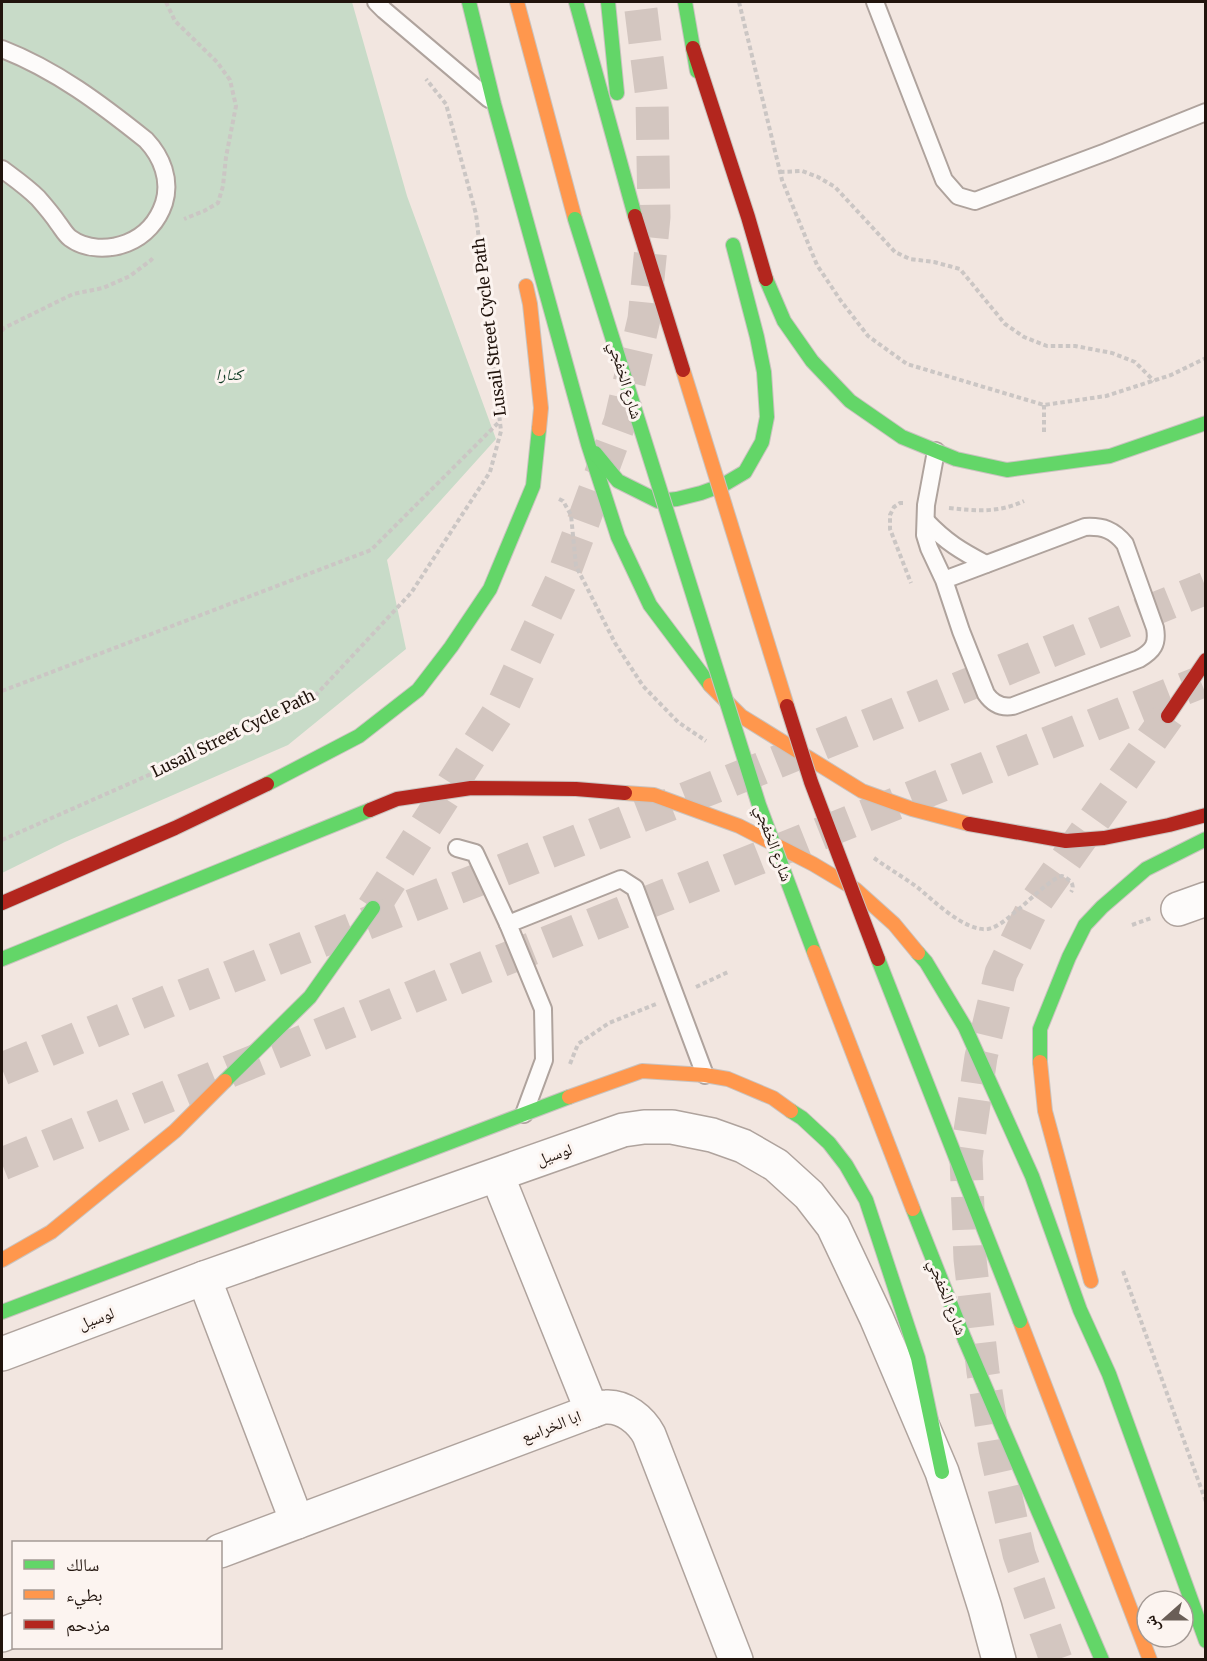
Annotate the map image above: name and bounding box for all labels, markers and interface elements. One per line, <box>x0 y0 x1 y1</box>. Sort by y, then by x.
street label: Lusail Street Cycle Path <box>468 236 510 417</box>
street label: شارع الخفجي <box>602 339 647 422</box>
park label: كتارا <box>216 364 245 384</box>
street label: Lusail Street Cycle Path <box>148 684 318 781</box>
street label: شارع الخفجي <box>748 802 797 885</box>
street label: لوسيل <box>533 1139 575 1170</box>
street label: شارع الخفجي <box>921 1256 972 1339</box>
street label: لوسيل <box>75 1302 117 1335</box>
street label: ابا الخراسع <box>518 1405 584 1447</box>
legend <box>12 1541 222 1649</box>
text: سالك <box>66 1553 99 1576</box>
text: بطيء <box>66 1583 103 1610</box>
north arrow <box>1135 1589 1195 1649</box>
text: مزدحم <box>66 1613 110 1637</box>
text: ش <box>1139 1613 1163 1636</box>

